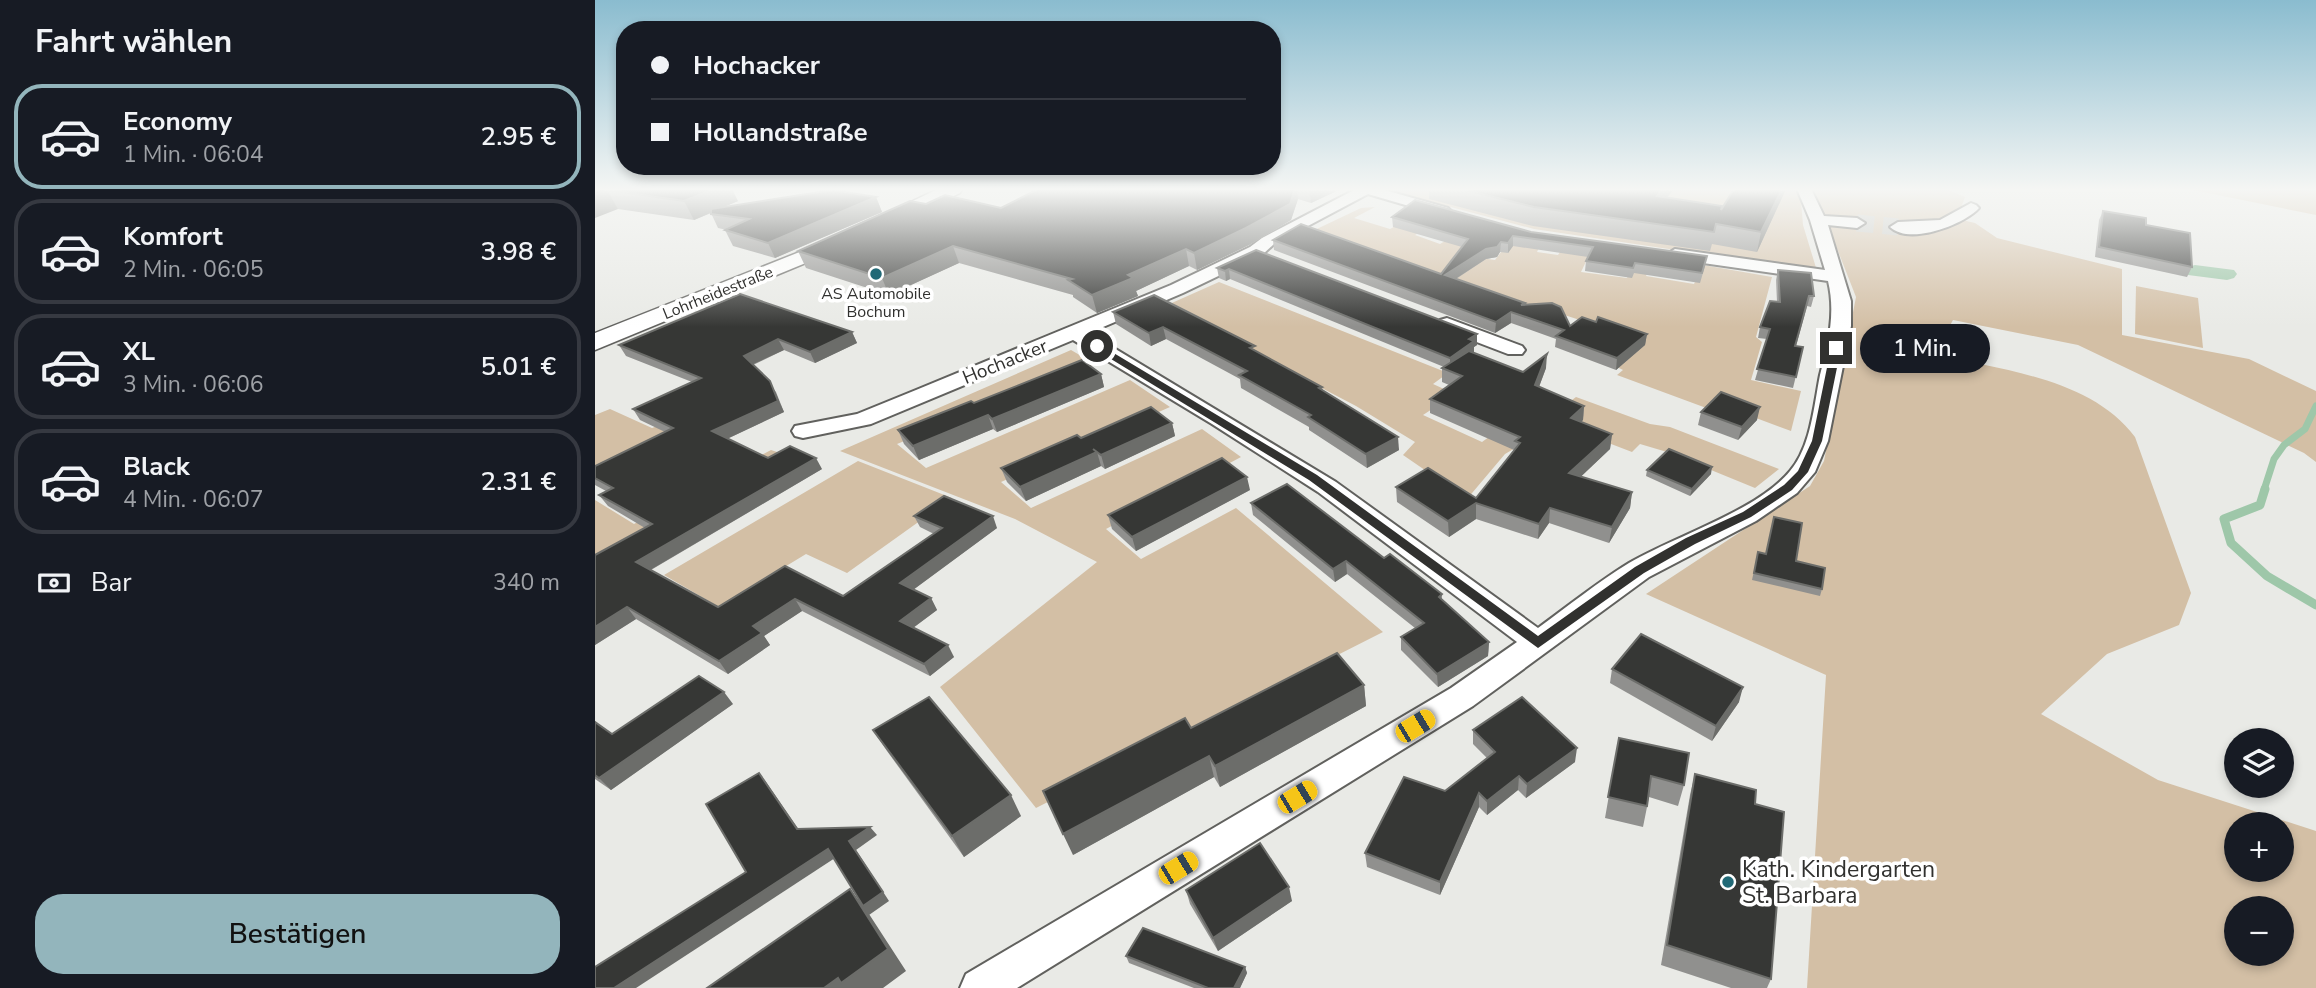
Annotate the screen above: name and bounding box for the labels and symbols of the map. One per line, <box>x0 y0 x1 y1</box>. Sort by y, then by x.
street label: Lohrheidestraße <box>660 261 776 325</box>
marker: AS Automobile Bochum <box>868 266 884 282</box>
place label: AS Automobile Bochum <box>821 283 931 323</box>
callout: 1 Min. <box>1861 324 1990 372</box>
route start <box>1081 330 1113 362</box>
route end <box>1820 332 1852 364</box>
street label: Hochacker <box>959 333 1052 391</box>
car <box>1392 706 1439 746</box>
car <box>1274 777 1321 817</box>
car <box>1155 848 1202 888</box>
place label: Kath. Kindergarten St. Barbara <box>1742 854 1935 911</box>
marker: Kath. Kindergarten St. Barbara <box>1720 874 1736 890</box>

